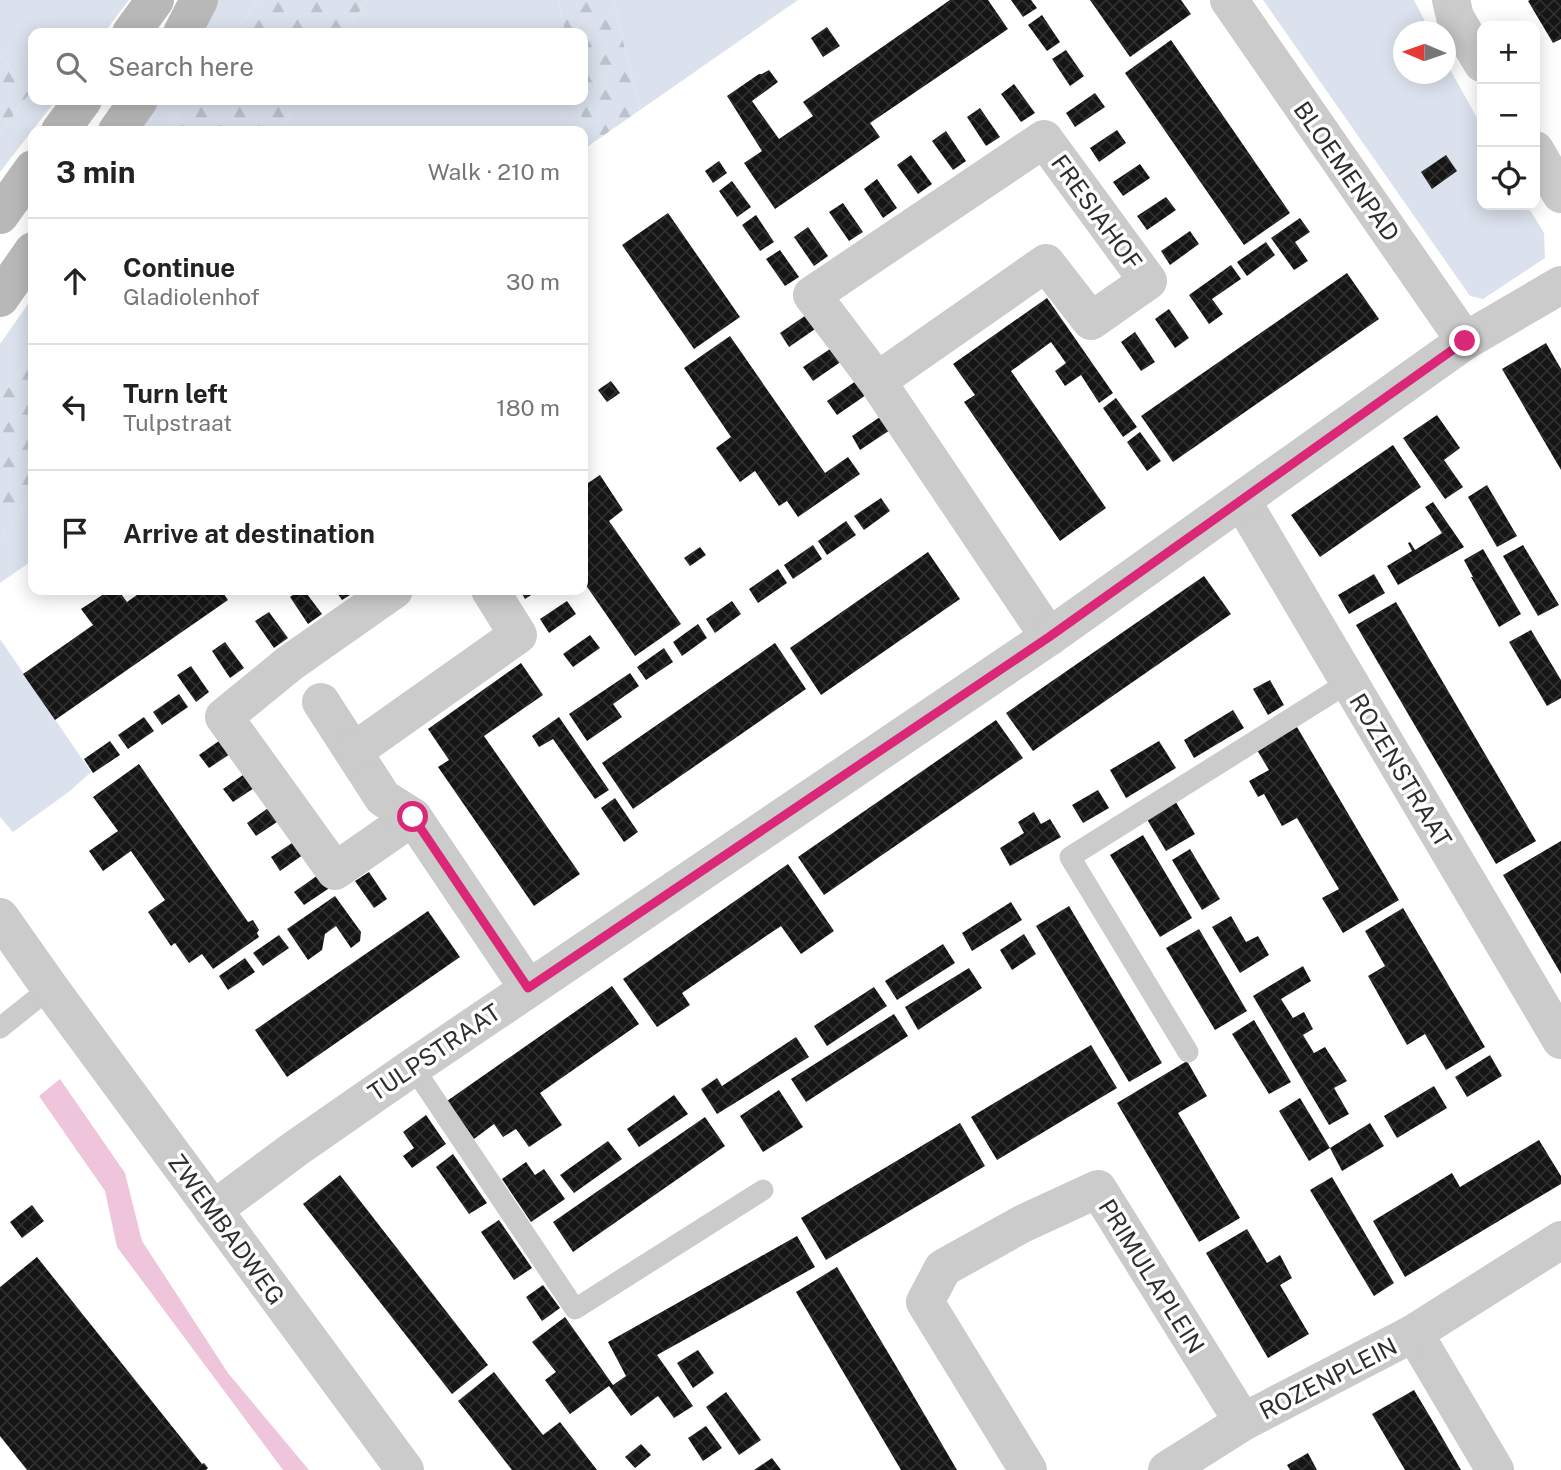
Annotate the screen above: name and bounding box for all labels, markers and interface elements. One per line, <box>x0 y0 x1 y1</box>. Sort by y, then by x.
north arrow <box>1393 21 1456 84</box>
map controls <box>1477 21 1540 210</box>
button: + <box>1477 21 1540 84</box>
search box <box>28 28 588 105</box>
icon: search <box>52 48 90 86</box>
text: Search here <box>108 51 254 82</box>
button: − <box>1477 84 1540 147</box>
street label: BLOEMENPAD <box>1288 96 1406 246</box>
button: locate <box>1477 147 1540 210</box>
street label: FRESIAHOF <box>1046 149 1148 275</box>
text: 3 min <box>56 154 135 190</box>
text: Walk · 210 m <box>428 158 560 185</box>
text: Continue <box>123 252 235 283</box>
icon: ahead <box>56 262 94 300</box>
text: 30 m <box>506 268 560 295</box>
text: Gladiolenhof <box>123 283 260 310</box>
route end <box>1449 325 1480 356</box>
text: Turn left <box>123 378 228 409</box>
icon: left <box>56 388 94 426</box>
text: 180 m <box>496 394 560 421</box>
text: Tulpstraat <box>123 409 232 436</box>
icon: arrive <box>56 514 94 552</box>
text: Arrive at destination <box>123 518 375 549</box>
street label: ROZENSTRAAT <box>1344 688 1458 852</box>
route start <box>397 801 428 832</box>
street label: TULPSTRAAT <box>363 998 505 1106</box>
street label: ZWEMBADWEG <box>163 1148 291 1310</box>
street label: PRIMULAPLEIN <box>1093 1194 1211 1358</box>
street label: ROZENPLEIN <box>1255 1331 1401 1425</box>

